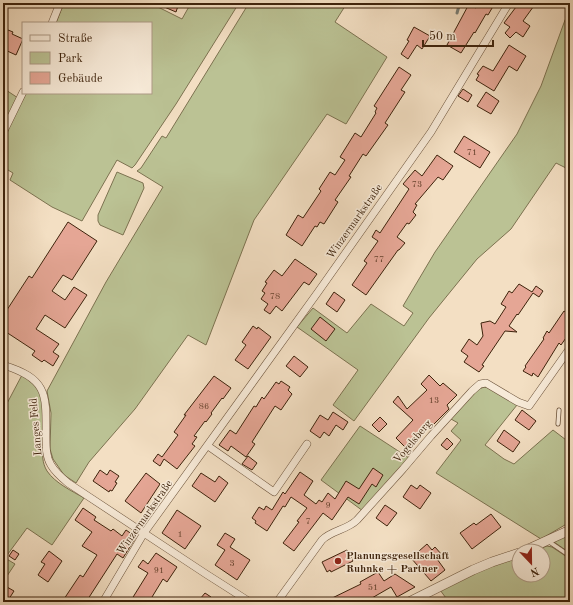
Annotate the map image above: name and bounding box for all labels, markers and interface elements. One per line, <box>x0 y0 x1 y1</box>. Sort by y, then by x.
legend <box>22 22 152 94</box>
scale bar <box>423 22 493 48</box>
text: 50 m <box>429 30 456 43</box>
text: Straße <box>58 33 93 45</box>
text: Park <box>58 53 83 65</box>
text: Gebäude <box>58 73 103 85</box>
house number: 71 <box>467 148 477 157</box>
house number: 73 <box>412 180 422 189</box>
street label: Winzermarkstraße <box>325 182 385 261</box>
house number: 77 <box>374 255 384 264</box>
house number: 78 <box>270 292 280 301</box>
house number: 13 <box>429 396 439 405</box>
street label: Langes Feld <box>28 397 45 456</box>
house number: 86 <box>199 402 209 411</box>
street label: Vogelsberg <box>392 418 434 466</box>
street label: Winzermarkstraße <box>115 478 175 557</box>
house number: 9 <box>325 501 331 510</box>
house number: 7 <box>305 517 311 526</box>
house number: 1 <box>177 530 183 539</box>
north arrow <box>511 543 551 583</box>
place label: Planungsgesellschaft Ruhnke + Partner <box>346 551 449 575</box>
marker: Planungsgesellschaft Ruhnke + Partner <box>333 556 343 566</box>
house number: 3 <box>229 559 235 568</box>
text: N <box>528 564 540 578</box>
house number: 91 <box>154 566 164 575</box>
house number: 51 <box>368 583 378 592</box>

